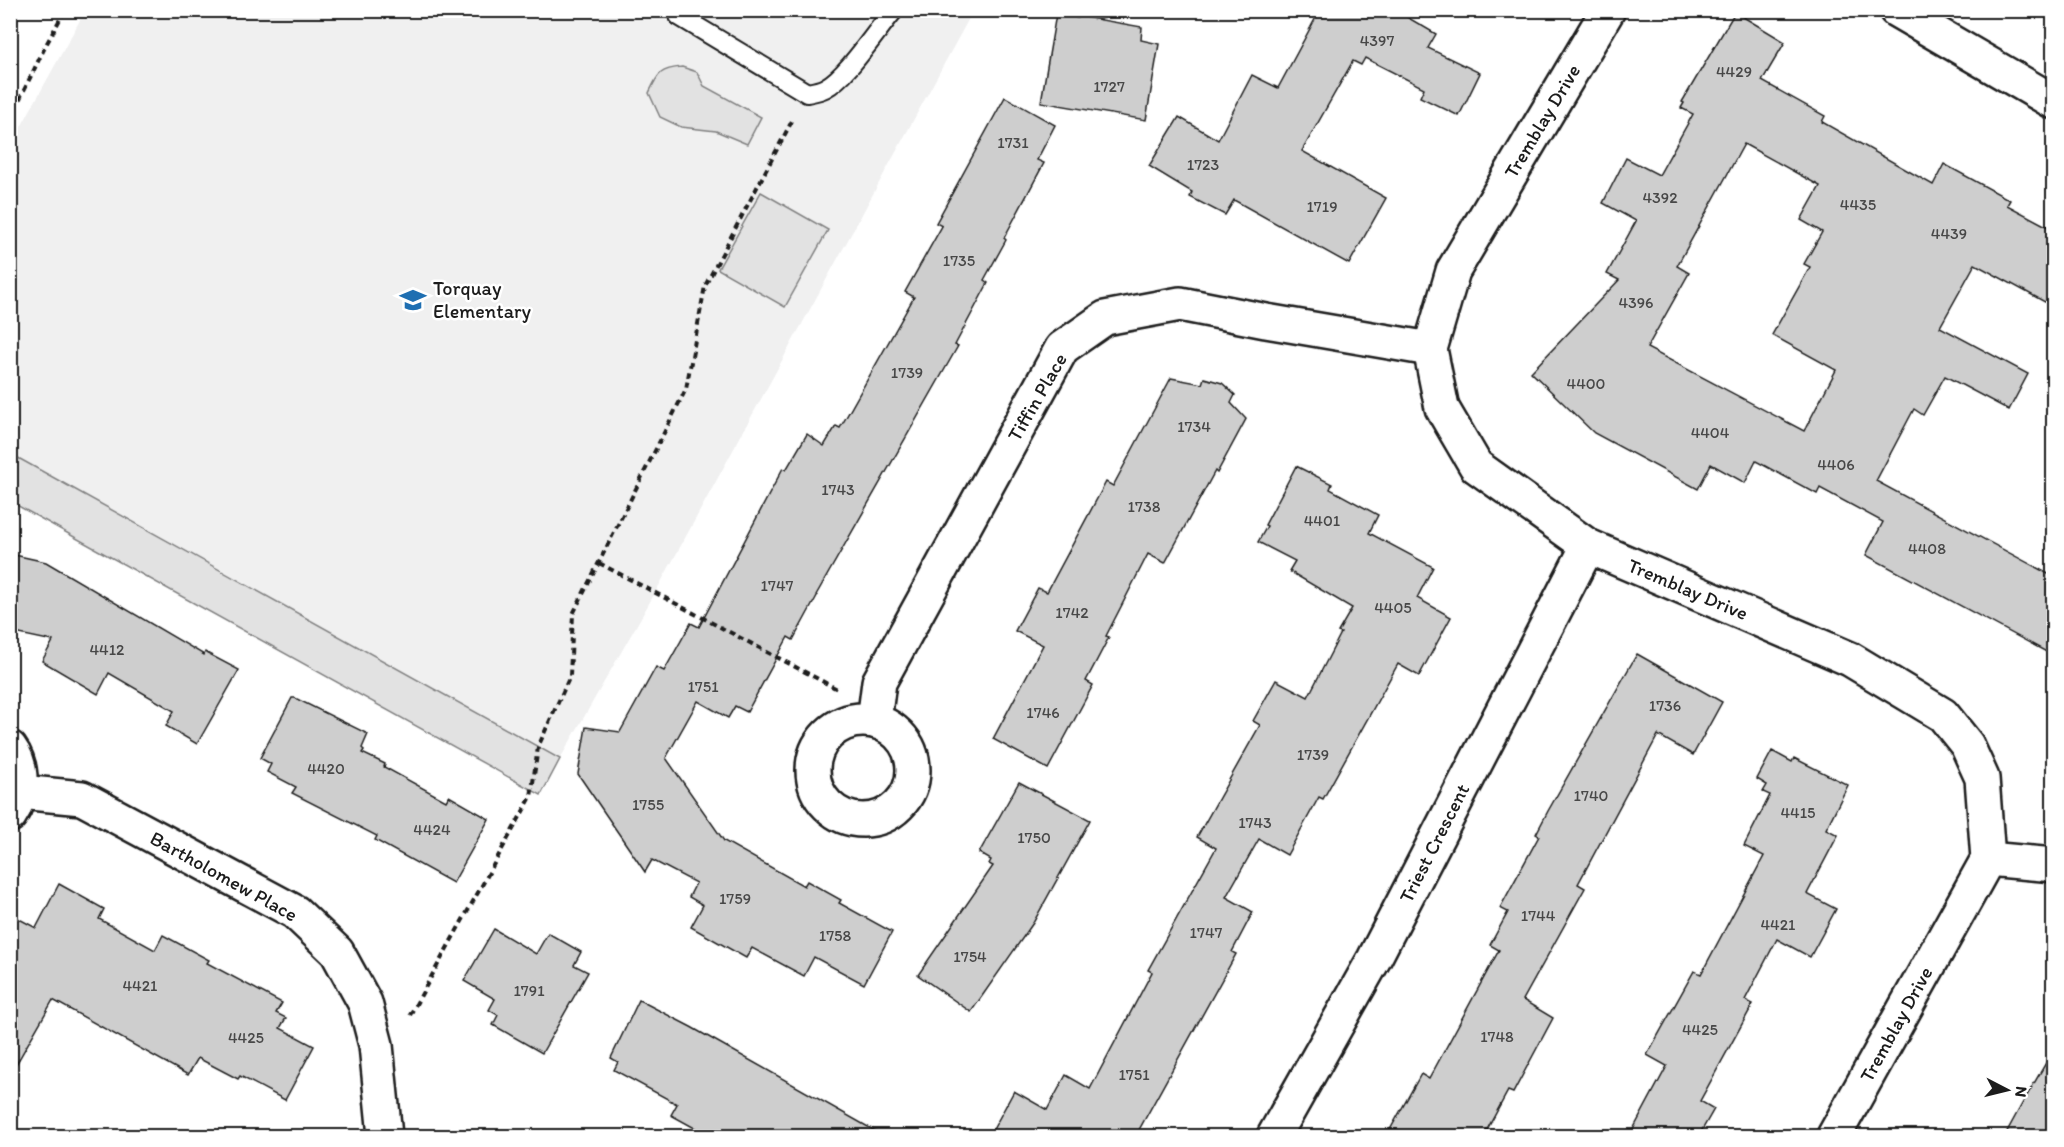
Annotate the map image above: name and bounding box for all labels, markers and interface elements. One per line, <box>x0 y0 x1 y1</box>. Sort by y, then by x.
house number: 4397 <box>1360 31 1394 50</box>
street label: Tremblay Drive <box>1499 60 1585 182</box>
house number: 4429 <box>1716 62 1752 81</box>
house number: 1727 <box>1093 77 1125 96</box>
house number: 1731 <box>997 133 1029 152</box>
house number: 1723 <box>1187 155 1220 174</box>
house number: 4392 <box>1642 188 1678 207</box>
house number: 4435 <box>1840 195 1876 214</box>
house number: 1719 <box>1306 197 1338 216</box>
house number: 4439 <box>1931 224 1967 243</box>
house number: 1735 <box>943 251 975 270</box>
place label: Torquay Elementary <box>433 276 532 323</box>
school or university icon: Torquay Elementary <box>398 285 428 315</box>
house number: 4396 <box>1618 293 1654 312</box>
street label: Tiffin Place <box>1002 349 1072 445</box>
house number: 1739 <box>891 363 923 382</box>
house number: 4400 <box>1567 374 1605 393</box>
house number: 1734 <box>1177 417 1211 436</box>
house number: 4404 <box>1691 423 1730 442</box>
house number: 4406 <box>1817 455 1855 474</box>
house number: 1743 <box>821 480 855 499</box>
house number: 1738 <box>1128 497 1161 516</box>
house number: 4401 <box>1304 511 1341 530</box>
house number: 4408 <box>1908 539 1946 558</box>
street label: Tremblay Drive <box>1624 553 1752 625</box>
house number: 1747 <box>761 576 794 595</box>
house number: 4405 <box>1374 598 1412 617</box>
house number: 1742 <box>1055 603 1089 622</box>
house number: 4412 <box>89 640 125 659</box>
house number: 1751 <box>687 677 719 696</box>
house number: 1736 <box>1649 696 1681 715</box>
house number: 1746 <box>1026 703 1060 722</box>
house number: 1739 <box>1297 745 1329 764</box>
house number: 4420 <box>307 759 345 778</box>
street label: Triest Crescent <box>1394 779 1474 906</box>
house number: 1740 <box>1574 786 1608 805</box>
house number: 1755 <box>632 795 664 814</box>
house number: 4415 <box>1780 803 1816 822</box>
house number: 1743 <box>1238 813 1272 832</box>
house number: 4424 <box>413 820 451 839</box>
street label: Bartholomew Place <box>146 826 302 926</box>
house number: 1750 <box>1017 828 1051 847</box>
house number: 1759 <box>719 889 751 908</box>
house number: 1744 <box>1521 906 1556 925</box>
house number: 4421 <box>1760 915 1796 934</box>
house number: 1747 <box>1190 923 1223 942</box>
house number: 1758 <box>819 926 851 945</box>
house number: 1754 <box>953 947 987 966</box>
street label: Tremblay Drive <box>1854 962 1938 1086</box>
house number: 4421 <box>122 976 158 995</box>
house number: 1791 <box>513 981 545 1000</box>
house number: 4425 <box>1682 1020 1718 1039</box>
house number: 1748 <box>1480 1027 1514 1046</box>
house number: 4425 <box>228 1028 264 1047</box>
north arrow <box>1977 1060 2037 1120</box>
house number: 1751 <box>1118 1065 1150 1084</box>
text: N <box>2011 1085 2031 1098</box>

